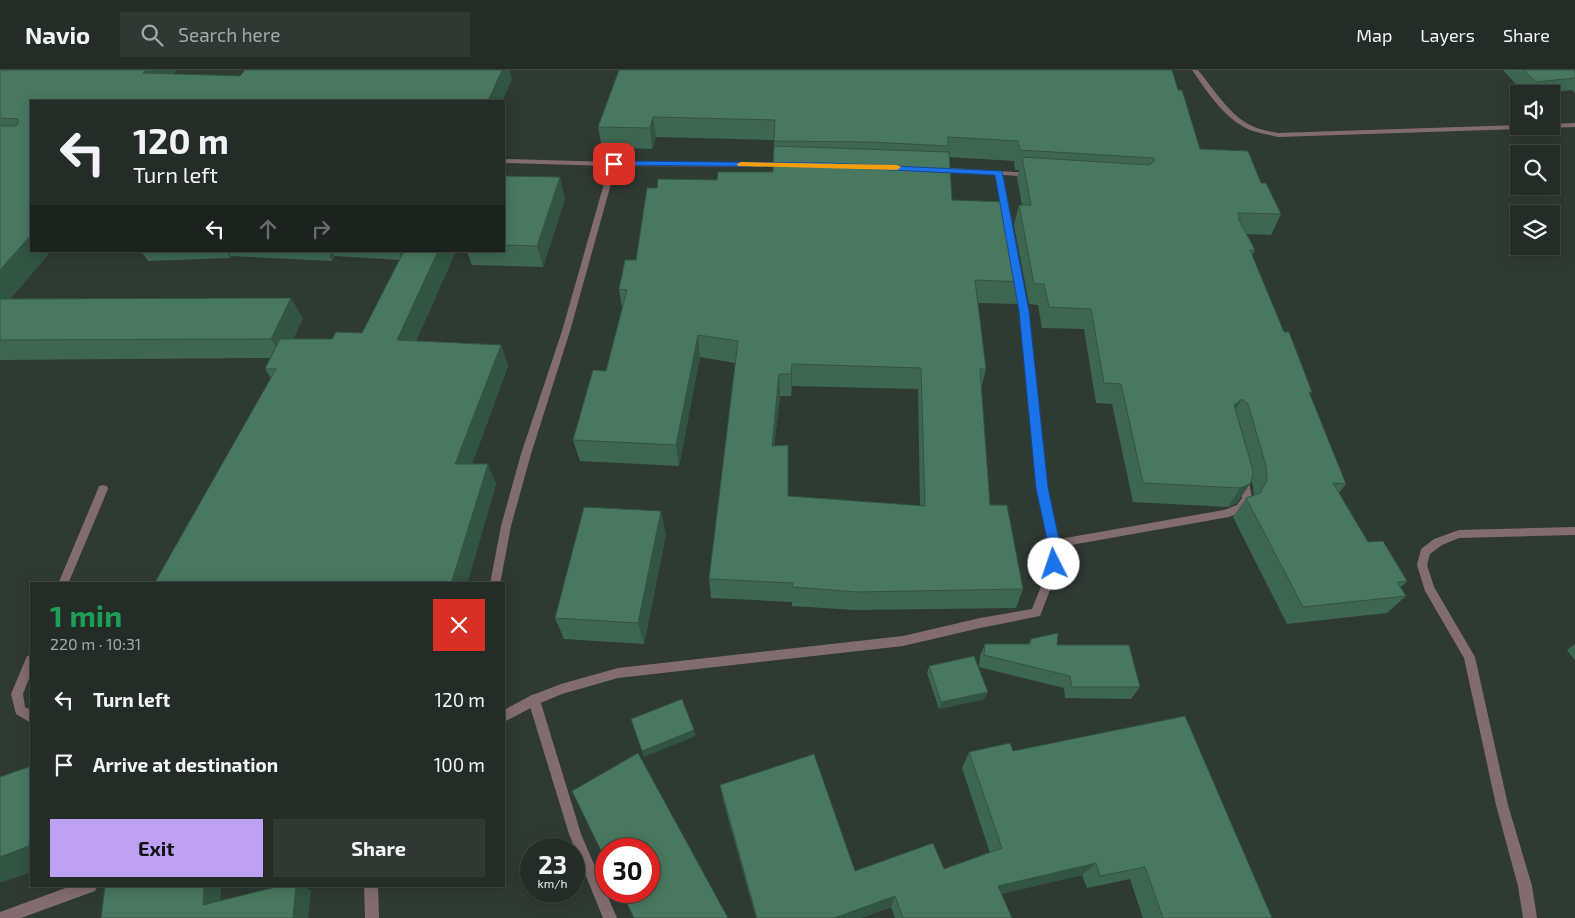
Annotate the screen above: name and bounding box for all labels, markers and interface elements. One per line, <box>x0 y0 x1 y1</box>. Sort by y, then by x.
search box <box>120 12 470 57</box>
text: Navio <box>25 20 90 49</box>
icon: search <box>138 21 166 49</box>
text: Search here <box>178 23 280 46</box>
text: Map <box>1356 24 1392 46</box>
text: Layers <box>1420 24 1475 46</box>
text: Share <box>1503 24 1550 46</box>
map controls <box>1510 85 1560 255</box>
button: sound <box>1510 85 1560 135</box>
text: 120 m <box>133 119 229 161</box>
icon: left <box>50 120 115 185</box>
pin <box>593 143 635 185</box>
button: search <box>1510 145 1560 195</box>
icon: arrive <box>600 150 628 178</box>
text: Turn left <box>133 161 218 187</box>
button: layers <box>1510 205 1560 255</box>
icon: left <box>201 215 229 243</box>
icon: ahead <box>254 215 282 243</box>
icon: right <box>307 215 335 243</box>
position arrow <box>1027 537 1079 589</box>
text: 1 min <box>50 597 122 633</box>
button: close <box>433 599 485 651</box>
text: 220 m · 10:31 <box>50 634 141 653</box>
icon: left <box>50 686 78 714</box>
text: Turn left <box>93 688 170 711</box>
text: 120 m <box>434 688 485 711</box>
icon: arrive <box>50 751 78 779</box>
text: Arrive at destination <box>93 753 278 776</box>
text: 100 m <box>434 753 485 776</box>
button: Exit <box>50 819 263 877</box>
button: Share <box>273 819 485 877</box>
speed limit sign: 30 <box>595 838 660 903</box>
text: 23 <box>538 849 567 879</box>
text: km/h <box>538 876 567 890</box>

